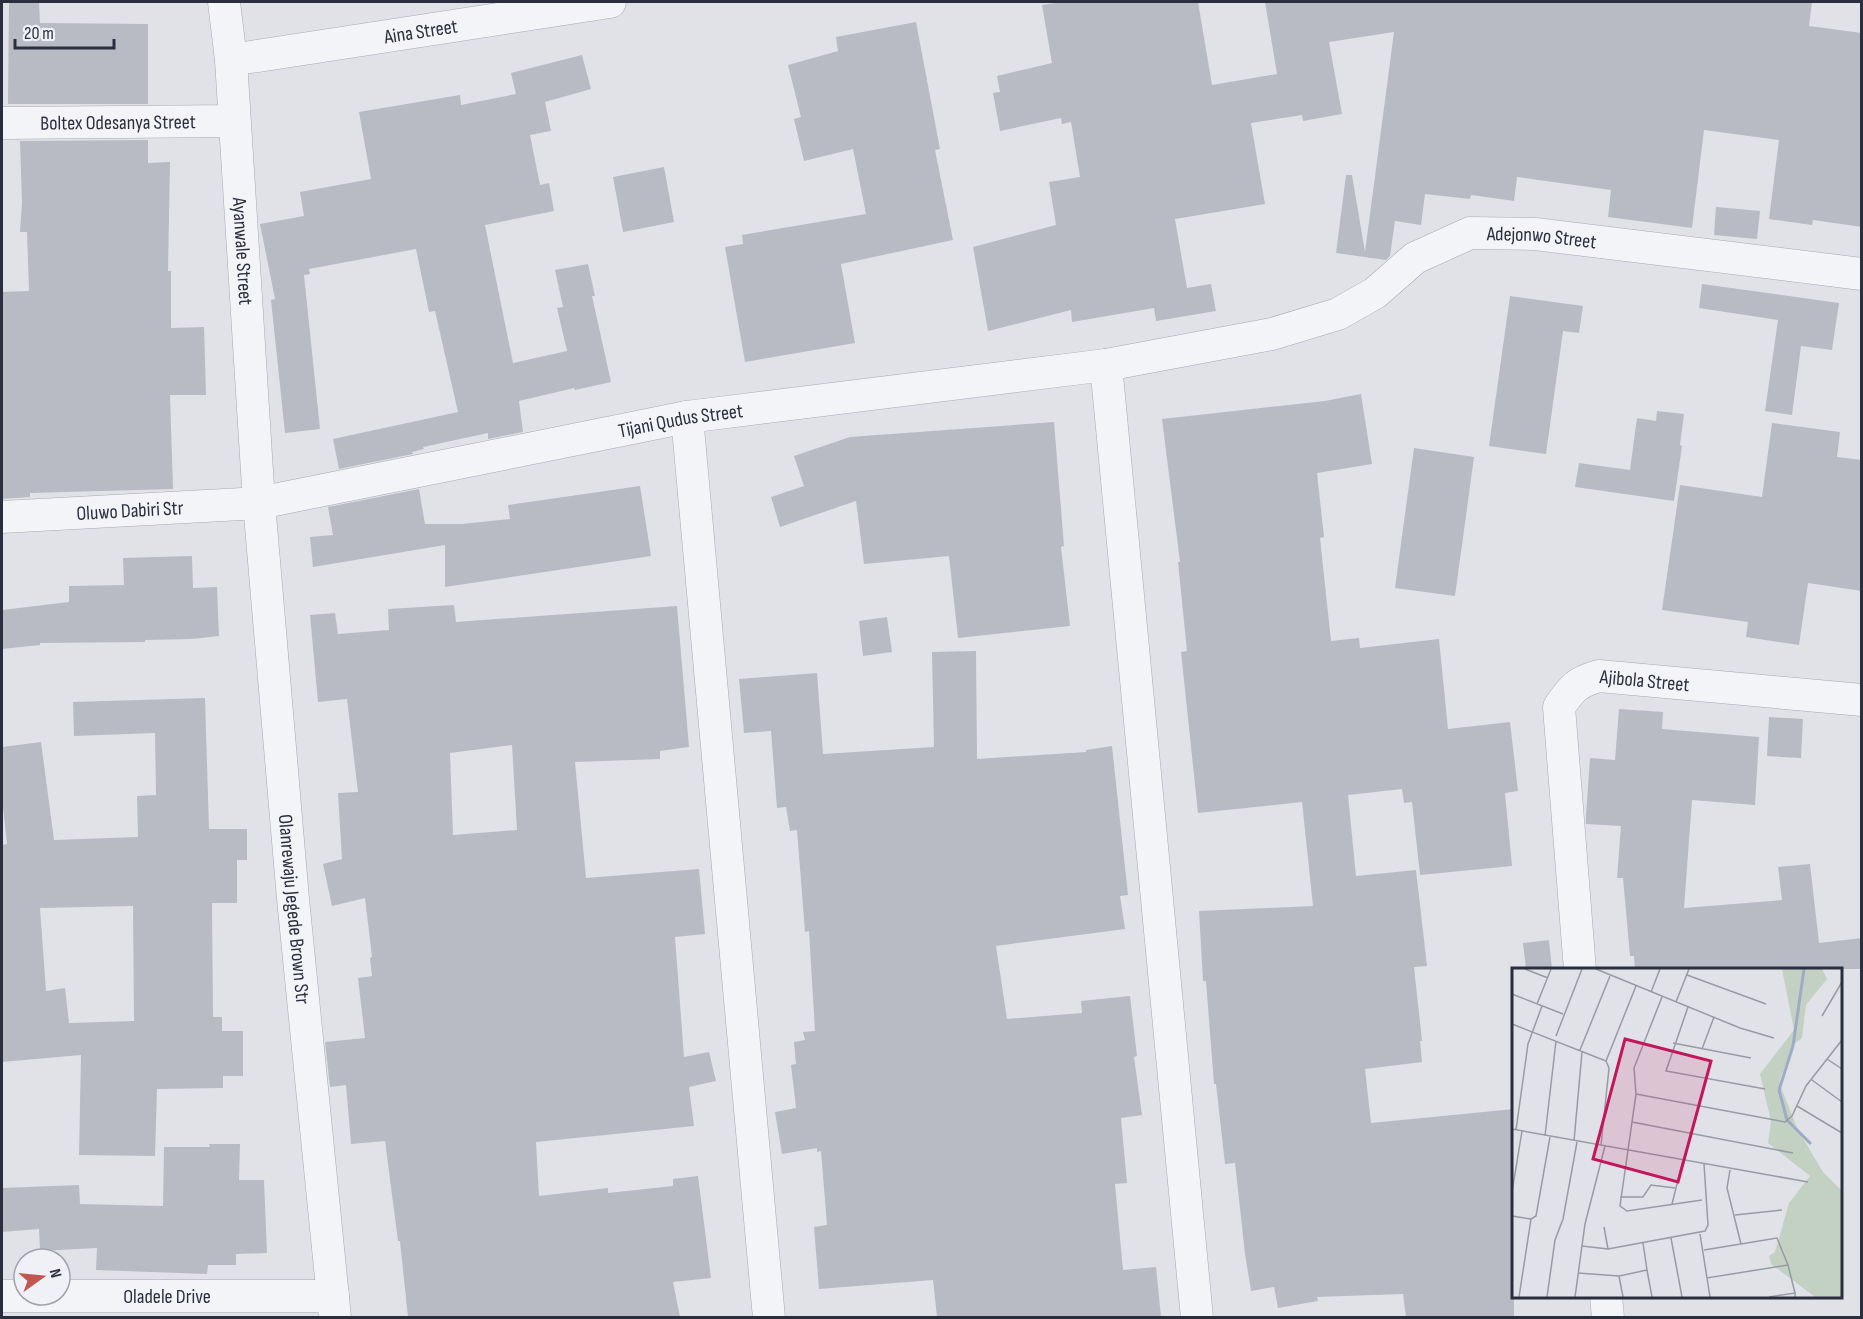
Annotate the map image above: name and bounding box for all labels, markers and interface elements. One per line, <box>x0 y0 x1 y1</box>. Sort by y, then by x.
scale bar <box>15 12 114 50</box>
street label: Aina Street <box>382 14 459 50</box>
text: 20 m <box>24 23 54 44</box>
street label: Boltex Odesanya Street <box>40 110 196 136</box>
street label: Ayanwale Street <box>227 196 257 306</box>
street label: Adejonwo Street <box>1486 222 1598 254</box>
street label: Tijani Qudus Street <box>616 399 744 444</box>
street label: Oluwo Dabiri Str <box>76 496 184 526</box>
street label: Ajibola Street <box>1598 665 1690 697</box>
street label: Olanrewaju Jegede Brown Str <box>273 813 315 1006</box>
inset map <box>1512 968 1842 1298</box>
north arrow <box>12 1247 72 1307</box>
text: N <box>45 1267 65 1280</box>
street label: Oladele Drive <box>123 1285 211 1309</box>

